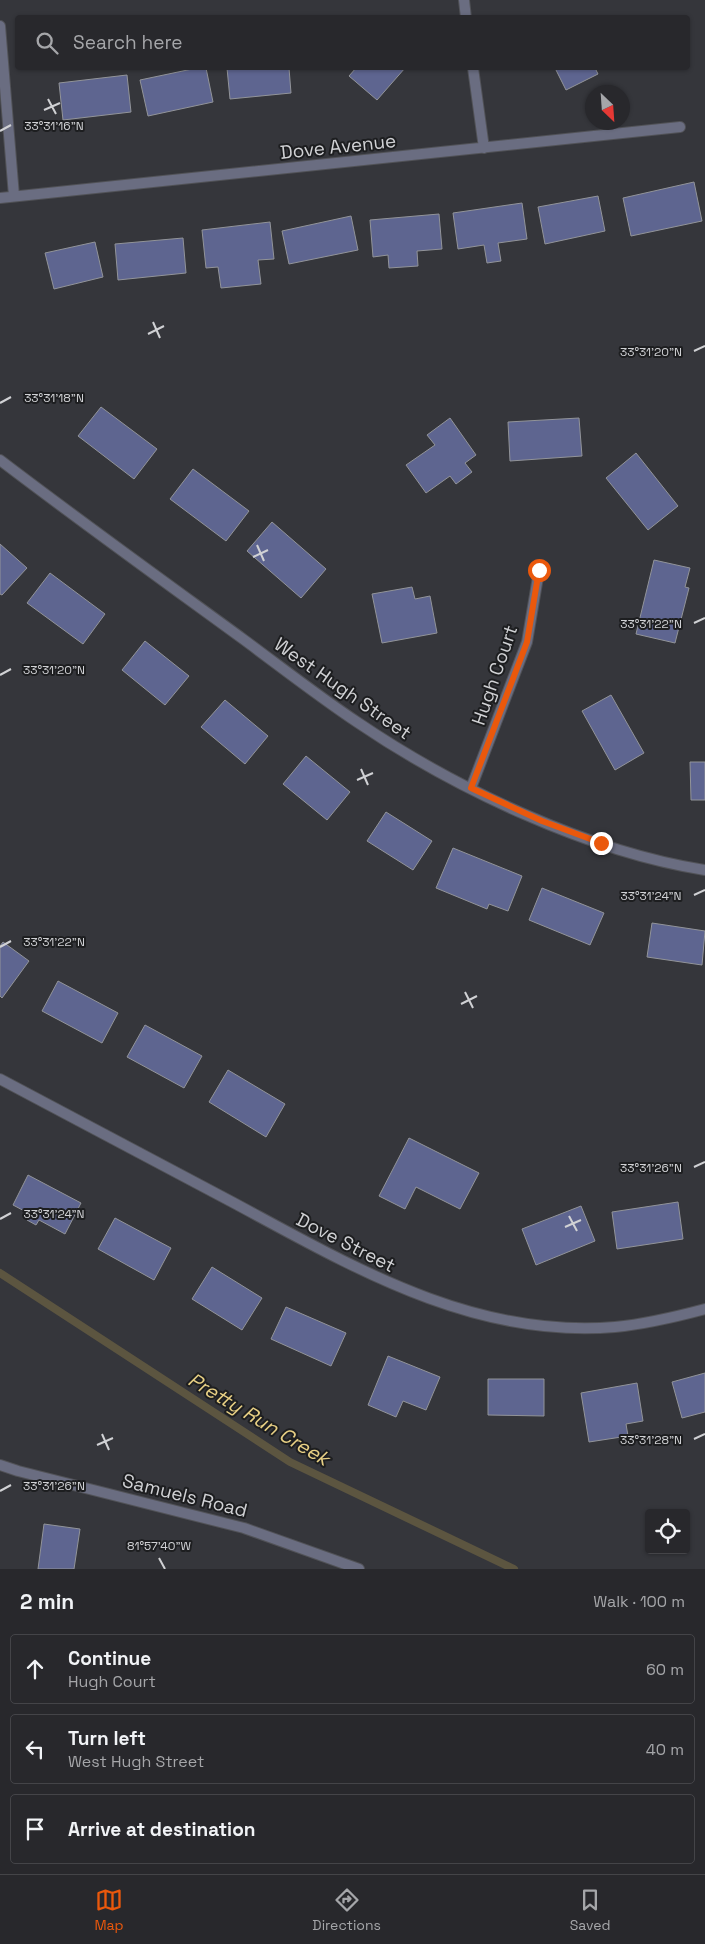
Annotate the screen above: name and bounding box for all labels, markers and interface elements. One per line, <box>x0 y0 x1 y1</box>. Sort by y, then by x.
search box <box>15 15 690 70</box>
icon: search <box>33 29 61 57</box>
text: Search here <box>73 30 183 55</box>
north arrow <box>585 85 630 130</box>
text: 33°31'16"N <box>24 118 84 134</box>
street label: Dove Avenue <box>279 128 397 165</box>
text: 33°31'20"N <box>620 344 682 360</box>
text: 33°31'18"N <box>24 390 84 406</box>
route start <box>528 559 551 582</box>
text: 33°31'22"N <box>620 616 682 632</box>
street label: Hugh Court <box>466 622 523 729</box>
street label: West Hugh Street <box>269 632 416 745</box>
text: 33°31'20"N <box>23 662 85 678</box>
route end <box>590 832 613 855</box>
text: 33°31'24"N <box>620 888 682 904</box>
text: 33°31'22"N <box>23 934 85 950</box>
text: 33°31'26"N <box>620 1160 682 1176</box>
text: 33°31'24"N <box>23 1206 85 1222</box>
street label: Dove Street <box>292 1207 400 1278</box>
water label: Pretty Run Creek <box>183 1366 337 1473</box>
text: 33°31'28"N <box>620 1432 682 1448</box>
street label: Samuels Road <box>120 1468 250 1523</box>
text: 33°31'26"N <box>23 1478 85 1494</box>
map controls <box>645 1509 690 1554</box>
button: locate <box>645 1509 690 1554</box>
text: 81°57'40"W <box>127 1538 192 1554</box>
text: 2 min <box>20 1588 74 1615</box>
text: Walk · 100 m <box>593 1591 685 1612</box>
text: Continue <box>68 1646 151 1671</box>
icon: ahead <box>21 1655 49 1683</box>
text: 60 m <box>646 1659 684 1680</box>
text: Hugh Court <box>68 1671 156 1692</box>
text: Turn left <box>68 1726 146 1751</box>
icon: left <box>21 1735 49 1763</box>
text: 40 m <box>646 1739 684 1760</box>
text: West Hugh Street <box>68 1751 204 1772</box>
icon: arrive <box>21 1815 49 1843</box>
text: Arrive at destination <box>68 1817 256 1842</box>
tab: Map <box>94 1886 124 1934</box>
tab: Directions <box>312 1886 381 1934</box>
tab: Saved <box>570 1886 611 1934</box>

